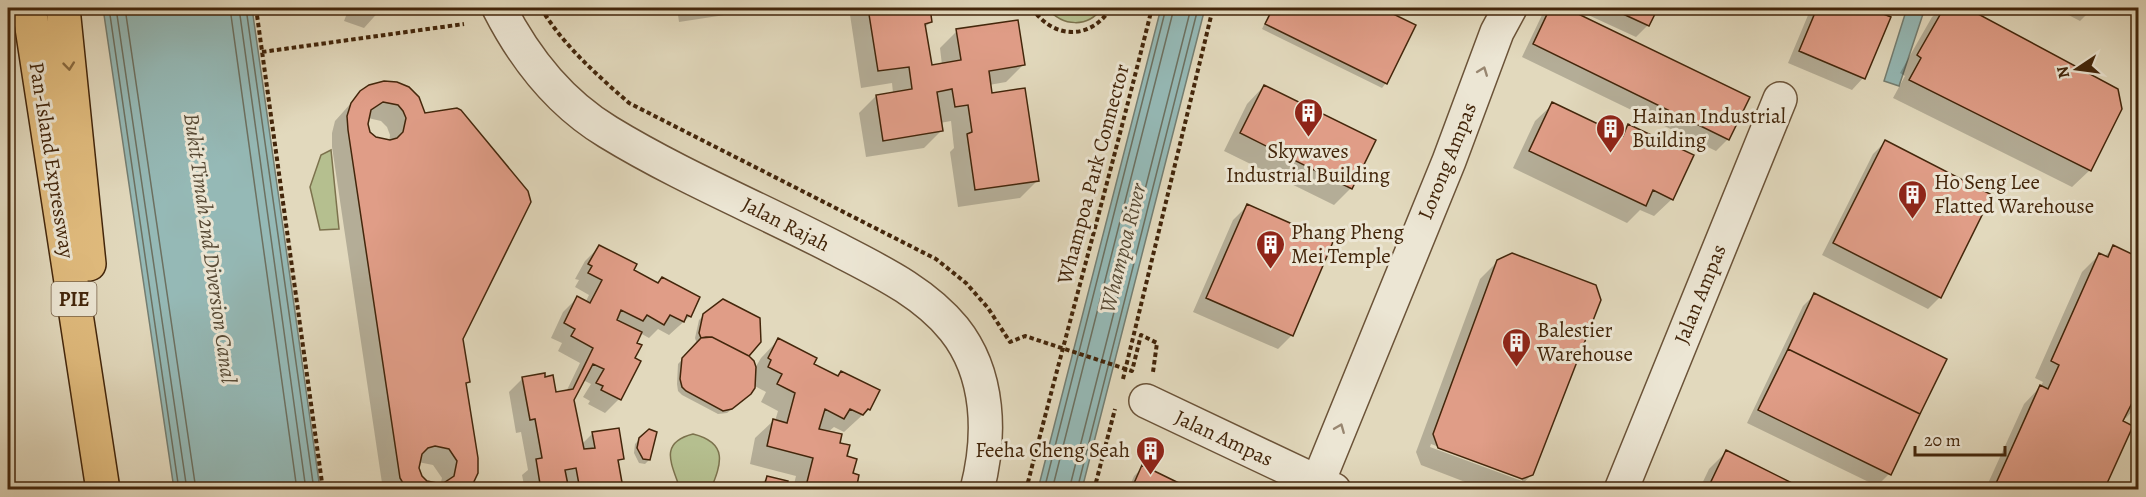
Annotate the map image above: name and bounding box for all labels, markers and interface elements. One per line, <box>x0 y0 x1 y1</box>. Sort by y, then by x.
north arrow <box>2047 39 2107 99</box>
street label: Pan-Island Expressway <box>23 60 81 261</box>
one-way arrow <box>62 61 75 70</box>
street label: Whampoa Park Connector <box>1050 61 1136 288</box>
text: N <box>2051 64 2075 80</box>
one-way arrow <box>1475 66 1488 77</box>
building icon: Skywaves Industrial Building <box>1292 96 1324 138</box>
street label: Lorong Ampas <box>1411 98 1483 224</box>
place label: Hainan Industrial Building <box>1632 102 1786 154</box>
water label: Bukit Timah 2nd Diversion Canal <box>176 111 244 386</box>
building icon: Hainan Industrial Building <box>1595 112 1627 154</box>
place label: Skywaves Industrial Building <box>1226 137 1391 189</box>
place label: Ho Seng Lee Flatted Warehouse <box>1934 168 2094 220</box>
building icon: Ho Seng Lee Flatted Warehouse <box>1897 178 1929 220</box>
water label: Whampoa River <box>1092 179 1154 316</box>
street label: Jalan Rajah <box>737 190 835 258</box>
place label: Phang Pheng Mei Temple <box>1291 218 1404 270</box>
building icon: Phang Pheng Mei Temple <box>1254 228 1286 270</box>
street label: Jalan Ampas <box>1667 240 1733 348</box>
road number: PIE <box>52 282 97 316</box>
place label: Balestier Warehouse <box>1536 316 1633 368</box>
building icon: Balestier Warehouse <box>1500 326 1532 368</box>
street label: Jalan Ampas <box>1170 403 1278 473</box>
scale bar <box>1915 419 2005 457</box>
one-way arrow <box>1333 423 1345 434</box>
text: 20 m <box>1924 428 1961 452</box>
building icon: Feeha Cheng Seah <box>1135 434 1167 476</box>
place label: Feeha Cheng Seah <box>975 436 1130 464</box>

